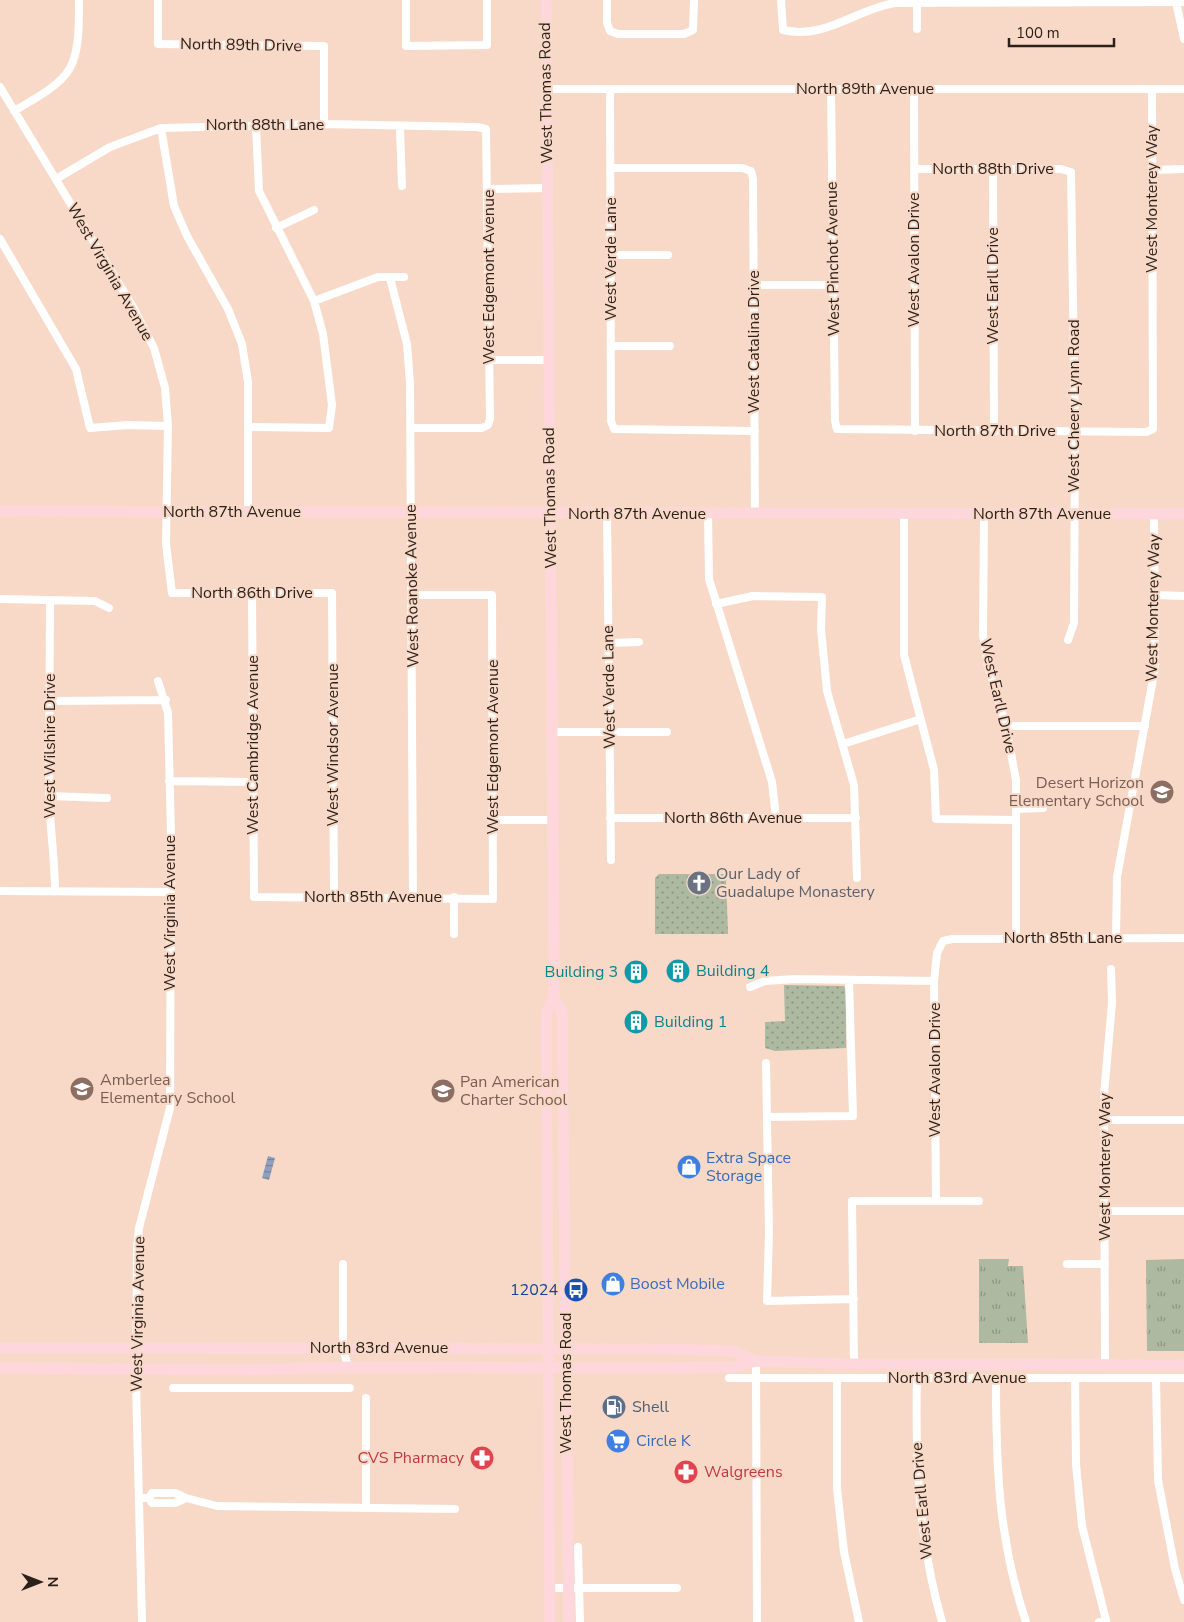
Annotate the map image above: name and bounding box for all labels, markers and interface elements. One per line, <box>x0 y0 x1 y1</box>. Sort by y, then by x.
scale bar <box>1009 15 1114 47</box>
street label: West Thomas Road <box>534 22 558 164</box>
text: 100 m <box>1016 23 1060 43</box>
street label: North 89th Drive <box>180 33 302 57</box>
street label: North 89th Avenue <box>796 78 934 100</box>
street label: North 88th Lane <box>206 114 324 136</box>
street label: West Monterey Way <box>1141 124 1163 273</box>
street label: North 88th Drive <box>932 158 1054 180</box>
street label: West Pinchot Avenue <box>821 181 845 337</box>
street label: West Edgemont Avenue <box>478 190 500 364</box>
street label: West Avalon Drive <box>903 192 925 328</box>
street label: West Verde Lane <box>600 197 622 321</box>
street label: West Virginia Avenue <box>62 199 158 345</box>
street label: West Earll Drive <box>982 227 1004 345</box>
street label: West Catalina Drive <box>743 270 765 414</box>
street label: West Cheery Lynn Road <box>1063 319 1085 493</box>
street label: North 87th Drive <box>934 420 1056 442</box>
street label: West Thomas Road <box>538 427 562 569</box>
street label: North 87th Avenue <box>163 501 301 523</box>
street label: North 87th Avenue <box>568 503 706 525</box>
street label: North 87th Avenue <box>973 503 1111 525</box>
street label: West Roanoke Avenue <box>400 504 424 668</box>
street label: West Monterey Way <box>1141 533 1165 682</box>
street label: North 86th Drive <box>191 582 313 604</box>
street label: West Verde Lane <box>597 625 621 749</box>
street label: West Earll Drive <box>974 636 1022 756</box>
street label: West Cambridge Avenue <box>242 655 264 835</box>
street label: West Edgemont Avenue <box>482 660 504 834</box>
street label: West Windsor Avenue <box>322 663 344 827</box>
street label: West Wilshire Drive <box>39 673 61 819</box>
place label: Desert Horizon Elementary School <box>1009 772 1144 812</box>
school or university icon: Desert Horizon Elementary School <box>1149 779 1175 805</box>
street label: North 86th Avenue <box>664 807 802 829</box>
street label: West Virginia Avenue <box>159 835 181 991</box>
place label: Our Lady of Guadalupe Monastery <box>716 863 876 903</box>
church icon: Our Lady of Guadalupe Monastery <box>686 870 712 896</box>
street label: North 85th Avenue <box>304 886 442 908</box>
street label: North 85th Lane <box>1004 927 1122 949</box>
building icon: Building 4 <box>665 958 691 984</box>
building icon: Building 3 <box>623 959 649 985</box>
place label: Building 4 <box>696 960 770 982</box>
place label: Building 3 <box>545 961 618 983</box>
street label: West Avalon Drive <box>924 1002 946 1138</box>
building icon: Building 1 <box>623 1009 649 1035</box>
place label: Building 1 <box>654 1011 727 1033</box>
place label: Amberlea Elementary School <box>100 1069 236 1109</box>
place label: Pan American Charter School <box>460 1071 567 1111</box>
school or university icon: Amberlea Elementary School <box>69 1076 95 1102</box>
school or university icon: Pan American Charter School <box>430 1078 456 1104</box>
street label: West Monterey Way <box>1094 1092 1116 1241</box>
place label: Extra Space Storage <box>706 1147 791 1187</box>
shop icon: Extra Space Storage <box>676 1154 702 1180</box>
street label: West Virginia Avenue <box>126 1236 150 1392</box>
shop icon: Boost Mobile <box>600 1271 626 1297</box>
place label: Boost Mobile <box>630 1273 725 1295</box>
bus stop icon: 12024 <box>563 1277 589 1303</box>
place label: 12024 <box>510 1279 558 1301</box>
street label: West Thomas Road <box>555 1312 577 1454</box>
street label: North 83rd Avenue <box>310 1337 448 1359</box>
street label: North 83rd Avenue <box>888 1367 1026 1389</box>
fuel station icon: Shell <box>601 1394 627 1420</box>
place label: Shell <box>632 1396 669 1418</box>
supermarket icon: Circle K <box>605 1428 631 1454</box>
place label: Circle K <box>636 1430 692 1452</box>
street label: West Earll Drive <box>906 1442 938 1560</box>
pharmacy icon: CVS Pharmacy <box>469 1445 495 1471</box>
place label: CVS Pharmacy <box>357 1447 465 1469</box>
pharmacy icon: Walgreens <box>673 1459 699 1485</box>
place label: Walgreens <box>704 1461 783 1483</box>
north arrow <box>15 1557 65 1607</box>
text: N <box>43 1577 62 1587</box>

